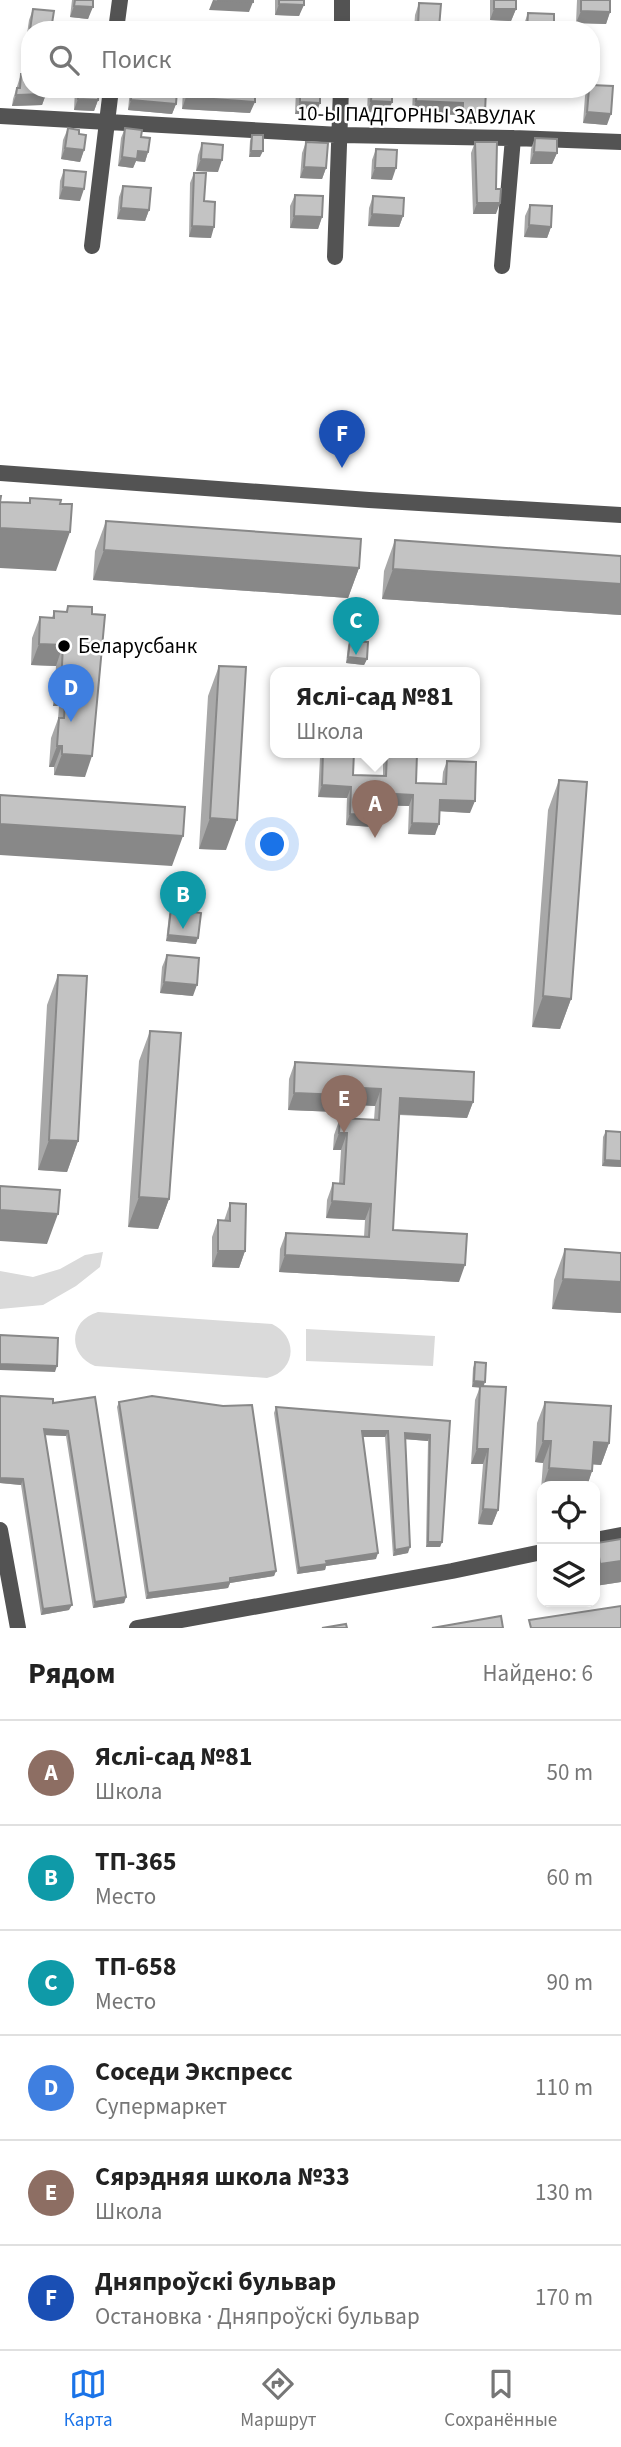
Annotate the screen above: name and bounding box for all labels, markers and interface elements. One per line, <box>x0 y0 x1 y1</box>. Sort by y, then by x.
search box <box>21 21 600 98</box>
icon: search <box>45 41 83 79</box>
text: Поиск <box>101 41 171 78</box>
street label: 10-Ы ПАДГОРНЫ ЗАВУЛАК <box>297 98 536 132</box>
pin: F <box>319 410 365 468</box>
pin: C <box>333 597 379 655</box>
place label: Беларусбанк <box>78 631 198 661</box>
marker: Беларусбанк <box>56 638 72 654</box>
pin: D <box>48 664 94 722</box>
popup <box>270 667 480 758</box>
text: Яслі-сад №81 <box>296 678 454 715</box>
text: Школа <box>296 715 364 748</box>
pin: A <box>352 780 398 838</box>
your location <box>255 827 289 861</box>
pin: B <box>160 871 206 929</box>
pin: E <box>321 1075 367 1133</box>
map controls <box>537 1481 600 1607</box>
button: locate <box>537 1481 600 1544</box>
button: layers <box>537 1544 600 1607</box>
text: Рядом <box>28 1652 116 1695</box>
text: Найдено: 6 <box>483 1657 593 1690</box>
text: Яслі-сад №81 <box>95 1738 253 1775</box>
text: A <box>44 1756 58 1789</box>
text: 50 m <box>546 1756 593 1789</box>
text: Школа <box>95 1775 162 1808</box>
text: ТП-365 <box>95 1843 177 1880</box>
text: B <box>44 1861 58 1894</box>
text: 60 m <box>546 1861 593 1894</box>
text: Место <box>95 1880 156 1913</box>
text: ТП-658 <box>95 1948 177 1985</box>
text: C <box>44 1966 58 1999</box>
text: 90 m <box>546 1966 593 1999</box>
text: Место <box>95 1985 156 2018</box>
text: Соседи Экспресс <box>95 2053 293 2090</box>
text: D <box>44 2071 58 2104</box>
text: 110 m <box>535 2071 593 2104</box>
text: Супермаркет <box>95 2090 227 2123</box>
text: Сярэдняя школа №33 <box>95 2158 350 2195</box>
text: E <box>45 2176 57 2209</box>
text: 130 m <box>535 2176 593 2209</box>
text: Школа <box>95 2195 162 2228</box>
text: Дняпроўскі бульвар <box>95 2263 336 2300</box>
text: F <box>45 2281 57 2314</box>
text: 170 m <box>535 2281 593 2314</box>
text: Остановка · Дняпроўскі бульвар <box>95 2300 420 2333</box>
tab: Карта <box>64 2365 113 2434</box>
tab: Маршрут <box>240 2365 317 2434</box>
tab: Сохранённые <box>444 2365 557 2434</box>

